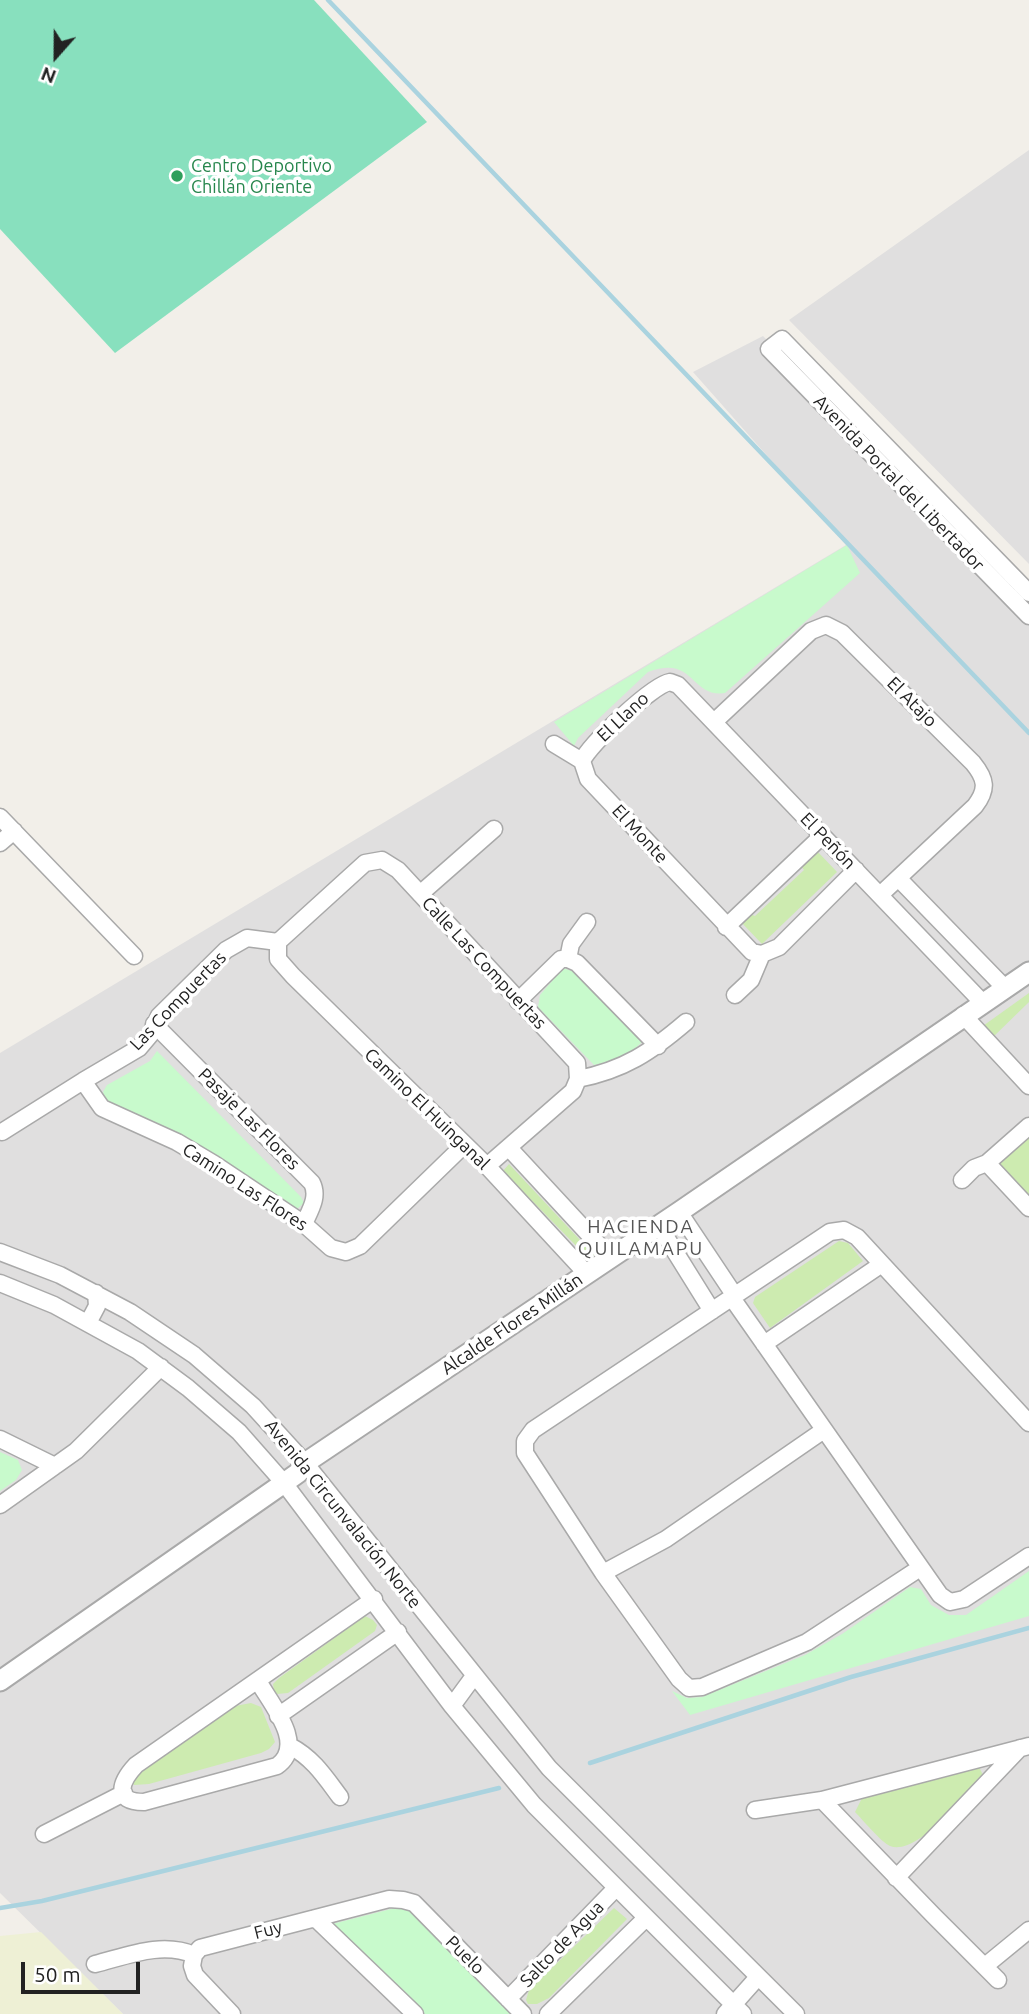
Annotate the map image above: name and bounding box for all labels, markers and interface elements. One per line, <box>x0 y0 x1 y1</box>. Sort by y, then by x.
north arrow <box>21 21 91 91</box>
text: N <box>38 63 59 88</box>
place label: Centro Deportivo Chillán Oriente <box>191 155 332 198</box>
marker: Centro Deportivo Chillán Oriente <box>169 168 185 184</box>
street label: Avenida Portal del Libertador <box>809 391 989 575</box>
street label: El Atajo <box>883 673 941 731</box>
street label: El Llano <box>593 688 653 746</box>
street label: El Monte <box>607 800 673 868</box>
street label: El Peñón <box>796 808 860 874</box>
street label: Calle Las Compuertas <box>417 892 551 1034</box>
street label: Las Compuertas <box>125 947 231 1055</box>
street label: Camino El Huinganal <box>360 1044 494 1174</box>
street label: Pasaje Las Flores <box>194 1064 304 1174</box>
street label: Camino Las Flores <box>178 1139 312 1235</box>
district label: HACIENDA QUILAMAPU <box>579 1216 703 1260</box>
street label: Alcalde Flores Millán <box>437 1269 587 1379</box>
street label: Avenida Circunvalación Norte <box>260 1415 426 1613</box>
street label: Salto de Agua <box>516 1896 608 1992</box>
street label: Fuy <box>252 1916 284 1944</box>
street label: Puelo <box>441 1931 489 1979</box>
scale bar <box>24 1948 144 1992</box>
text: 50 m <box>34 1962 81 1986</box>

